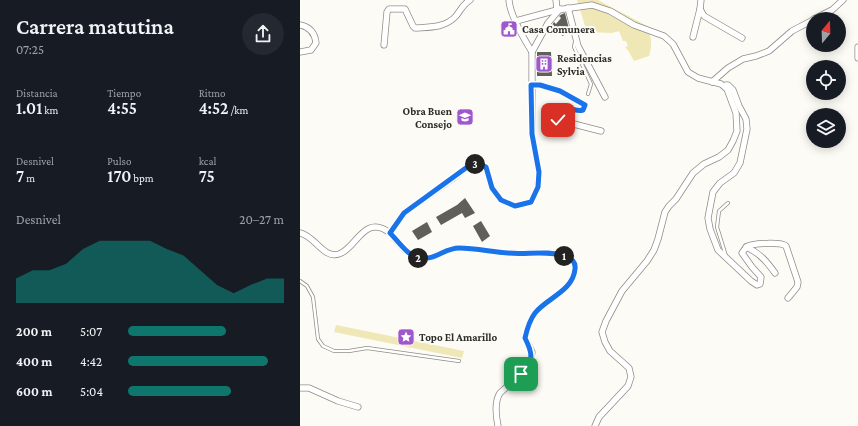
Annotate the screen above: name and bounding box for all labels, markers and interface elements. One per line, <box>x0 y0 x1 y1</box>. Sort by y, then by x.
north arrow <box>806 12 846 52</box>
map controls <box>806 12 846 148</box>
button: share <box>242 13 284 55</box>
text: Carrera matutina <box>16 14 174 39</box>
public building icon: Casa Comunera <box>499 19 519 39</box>
place label: Casa Comunera <box>522 23 595 35</box>
text: 07:25 <box>16 42 44 57</box>
place label: Residencias Sylvia <box>557 52 612 77</box>
building icon: Residencias Sylvia <box>534 54 554 74</box>
button: locate <box>806 60 846 100</box>
text: Distancia <box>16 87 58 99</box>
text: Tiempo <box>107 87 141 99</box>
text: Ritmo <box>199 87 226 99</box>
text: 1.01 <box>16 99 42 118</box>
text: 4:55 <box>107 99 137 118</box>
text: 4:52 <box>199 99 228 118</box>
pin <box>541 103 575 137</box>
text: km <box>42 104 58 116</box>
text: /km <box>228 104 248 116</box>
place label: Obra Buen Consejo <box>403 105 453 131</box>
school or university icon: Obra Buen Consejo <box>455 107 475 127</box>
button: layers <box>806 108 846 148</box>
icon: check <box>547 109 569 131</box>
pin: 3 <box>465 154 485 174</box>
text: Desnivel <box>16 155 54 167</box>
text: Pulso <box>107 155 131 167</box>
text: kcal <box>199 155 216 167</box>
text: 3 <box>472 158 478 170</box>
text: 7 <box>16 167 24 186</box>
text: 170 <box>107 167 131 186</box>
text: 75 <box>199 167 215 186</box>
text: m <box>24 172 35 184</box>
text: bpm <box>131 172 154 184</box>
text: Desnivel <box>16 212 61 227</box>
text: 20–27 m <box>239 212 284 227</box>
pin: 1 <box>554 246 574 266</box>
pin: 2 <box>408 248 428 268</box>
text: 1 <box>562 250 566 262</box>
text: 2 <box>415 252 421 264</box>
text: 200 m <box>16 324 52 339</box>
text: 5:07 <box>80 324 102 339</box>
place icon: Topo El Amarillo <box>396 327 416 347</box>
place label: Topo El Amarillo <box>419 331 498 343</box>
text: 400 m <box>16 354 52 369</box>
text: 4:42 <box>80 354 102 369</box>
pin <box>504 357 538 391</box>
icon: arrive <box>510 363 532 385</box>
text: 600 m <box>16 384 52 399</box>
text: 5:04 <box>80 384 103 399</box>

